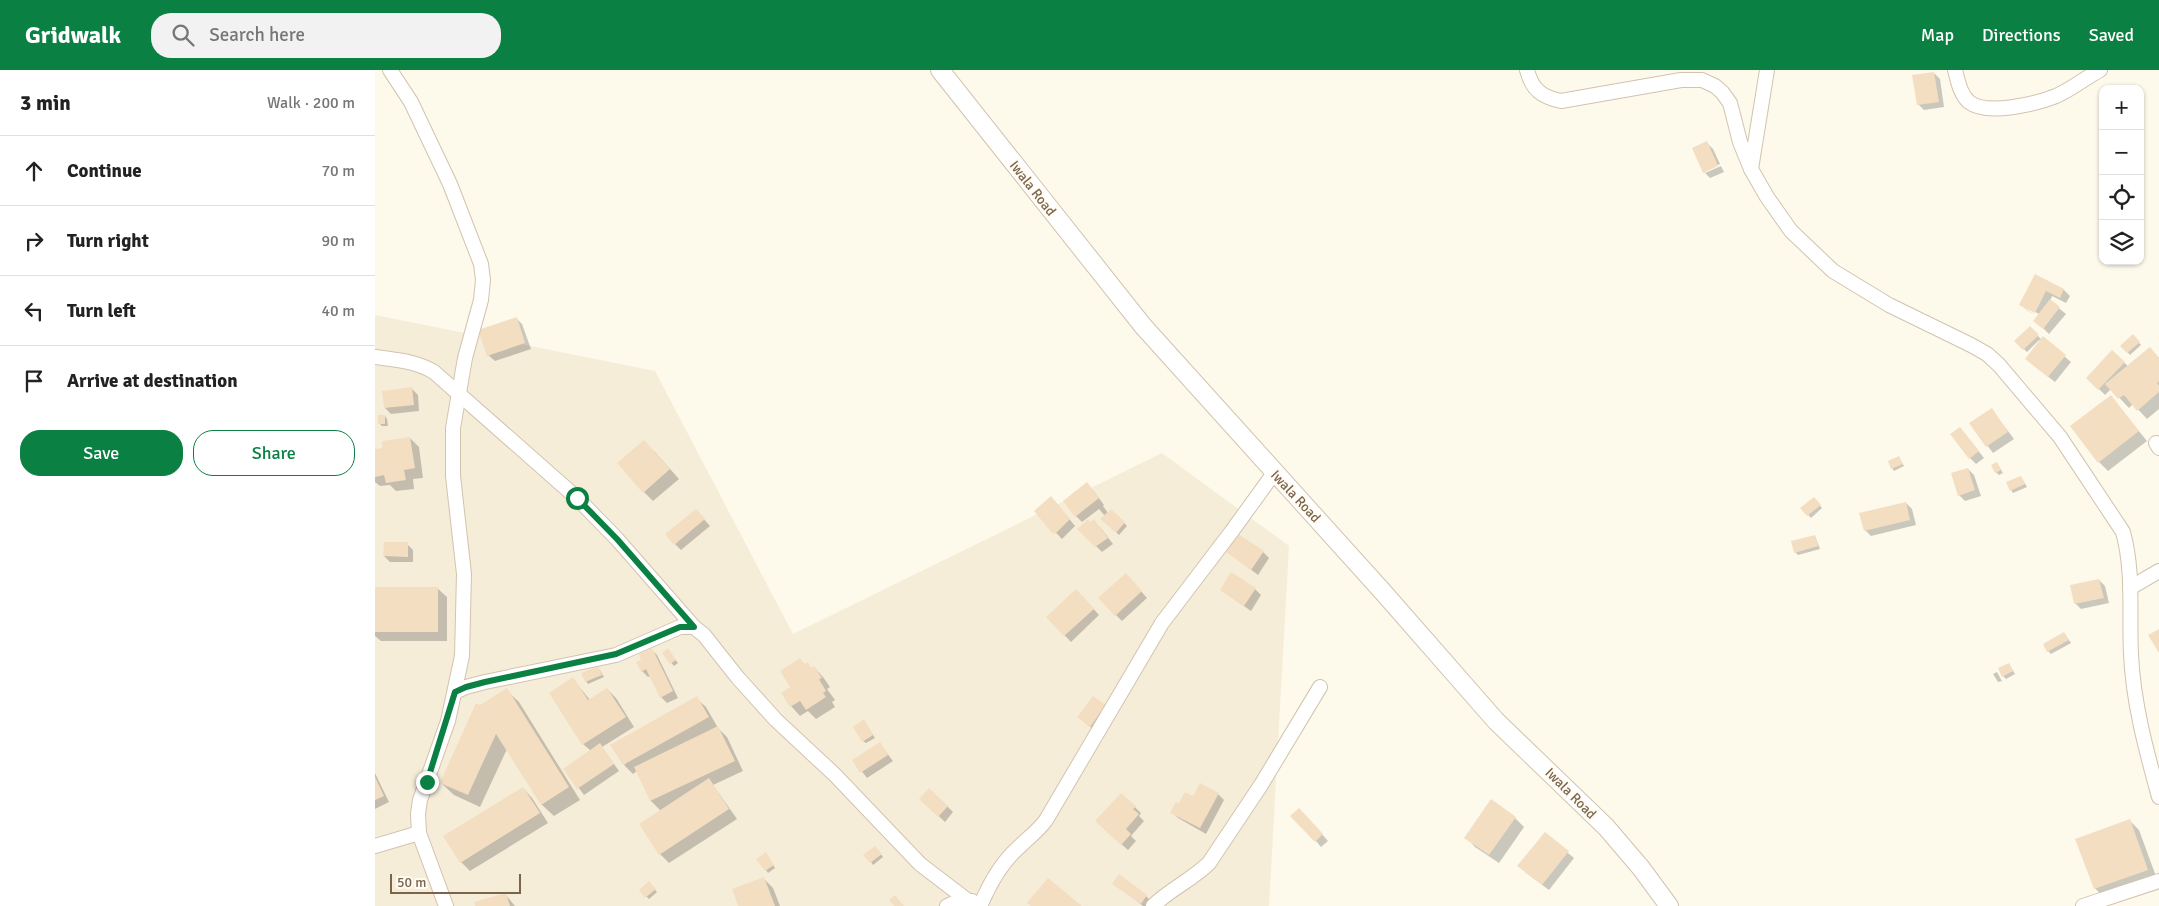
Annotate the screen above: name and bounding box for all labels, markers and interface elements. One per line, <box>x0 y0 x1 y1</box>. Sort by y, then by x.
search box <box>151 13 501 58</box>
text: Gridwalk <box>25 20 121 50</box>
icon: search <box>169 21 197 49</box>
text: Search here <box>209 23 305 47</box>
text: Map <box>1921 24 1954 46</box>
text: Directions <box>1982 24 2061 46</box>
text: Saved <box>2089 24 2134 46</box>
map controls <box>2099 85 2144 265</box>
button: + <box>2099 85 2144 130</box>
text: 3 min <box>20 90 71 116</box>
text: Walk · 200 m <box>267 93 355 113</box>
button: − <box>2099 130 2144 175</box>
icon: ahead <box>20 157 48 185</box>
street label: Iwala Road <box>1006 157 1059 219</box>
text: Continue <box>67 159 142 183</box>
text: 70 m <box>321 161 355 181</box>
button: locate <box>2099 175 2144 220</box>
button: layers <box>2099 220 2144 265</box>
icon: right <box>20 227 48 255</box>
text: Turn right <box>67 229 149 253</box>
text: 90 m <box>321 231 355 251</box>
icon: left <box>20 297 48 325</box>
text: Turn left <box>67 299 136 323</box>
text: 40 m <box>321 301 355 321</box>
icon: arrive <box>20 367 48 395</box>
text: Arrive at destination <box>67 369 238 393</box>
button: Save <box>20 430 183 476</box>
button: Share <box>193 430 355 476</box>
street label: Iwala Road <box>1267 467 1324 526</box>
route start <box>566 487 589 510</box>
street label: Iwala Road <box>1541 764 1600 823</box>
route end <box>416 771 439 794</box>
scale bar <box>390 871 521 894</box>
text: 50 m <box>397 874 426 891</box>

